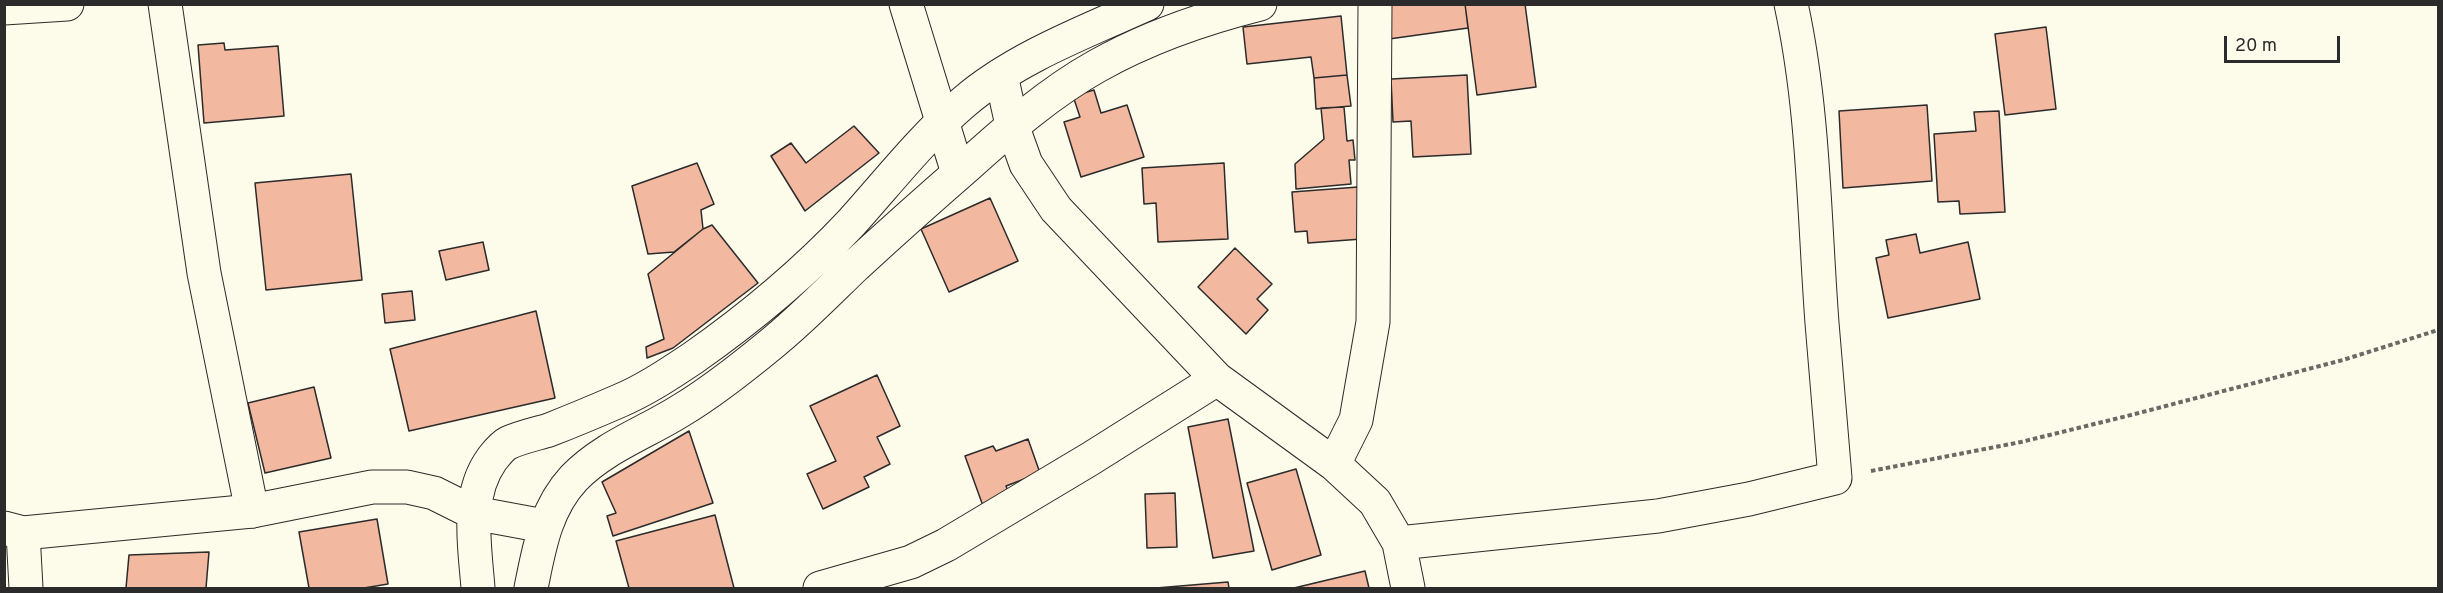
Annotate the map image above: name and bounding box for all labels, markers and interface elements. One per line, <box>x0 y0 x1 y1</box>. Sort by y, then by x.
scale bar <box>2227 24 2342 62</box>
text: 20 m <box>2235 35 2277 58</box>

